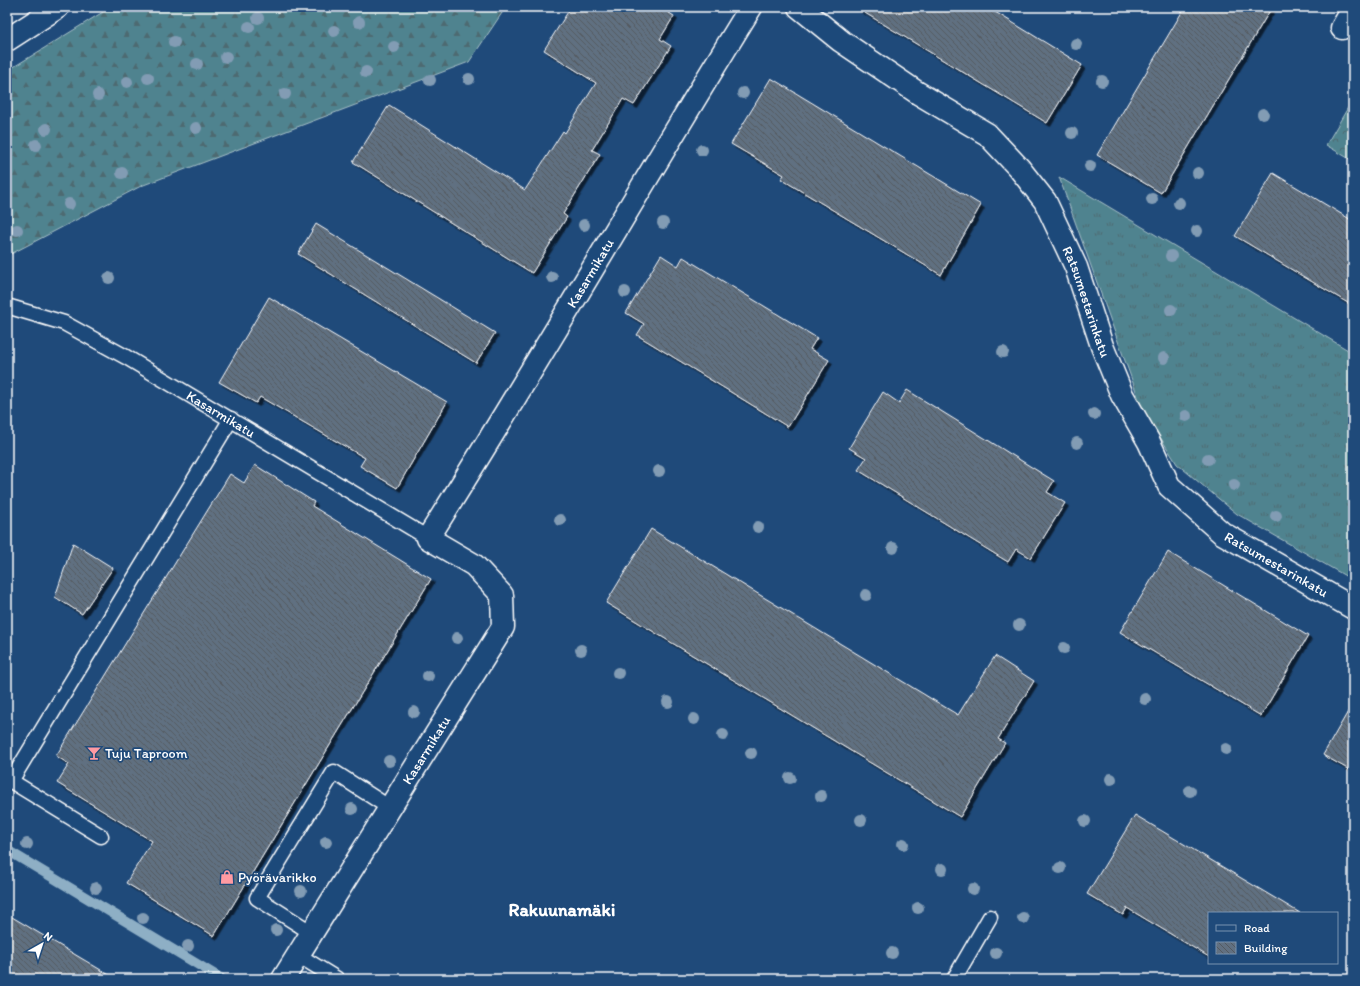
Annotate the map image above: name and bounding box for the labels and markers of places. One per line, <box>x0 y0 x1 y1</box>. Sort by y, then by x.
bar icon: Tuju Taproom <box>86 745 102 761</box>
place label: Tuju Taproom <box>105 745 188 762</box>
shop icon: Pyörävarikko <box>219 869 235 885</box>
place label: Pyörävarikko <box>238 869 317 886</box>

